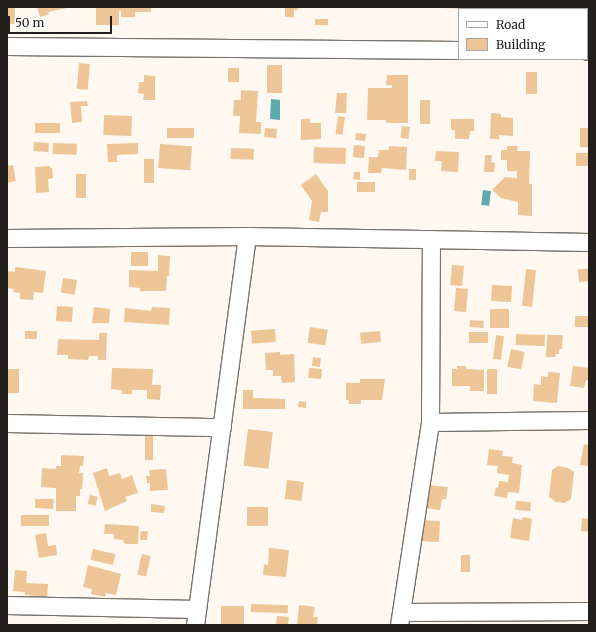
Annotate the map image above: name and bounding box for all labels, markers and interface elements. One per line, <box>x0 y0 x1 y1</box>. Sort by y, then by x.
scale bar <box>10 8 114 34</box>
legend <box>458 8 588 60</box>
text: 50 m <box>15 15 44 30</box>
text: Road <box>496 17 525 32</box>
text: Building <box>496 37 545 52</box>

